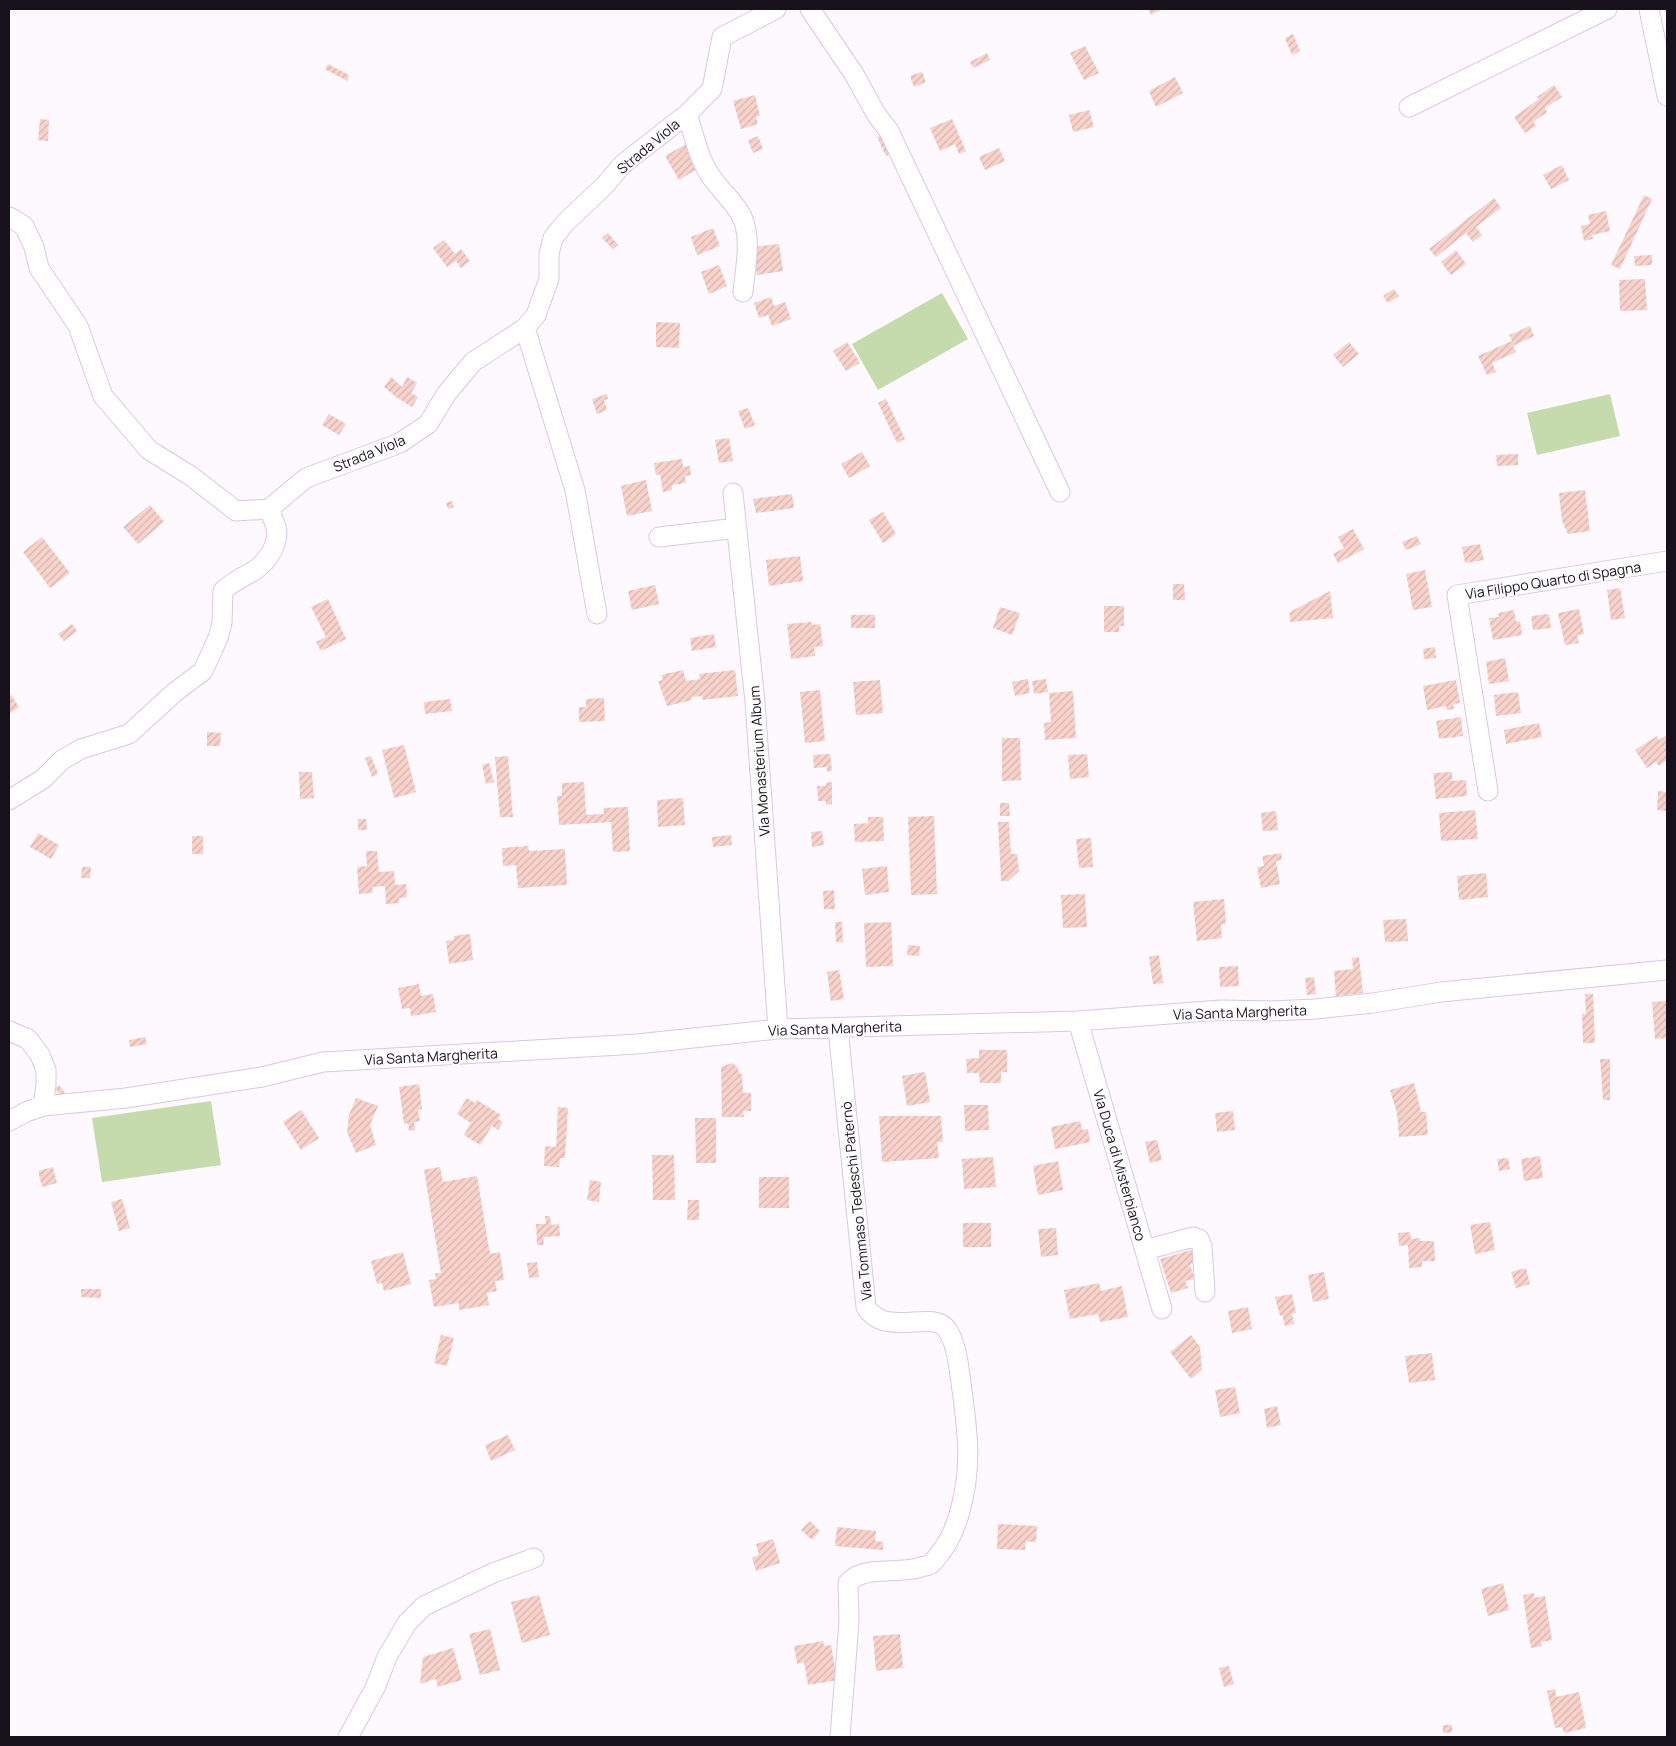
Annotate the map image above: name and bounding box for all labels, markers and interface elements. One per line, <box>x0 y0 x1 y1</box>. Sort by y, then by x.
street label: Strada Viola <box>613 114 683 178</box>
street label: Strada Viola <box>330 430 408 476</box>
street label: Via Filippo Quarto di Spagna <box>1464 557 1642 603</box>
street label: Via Monasterium Album <box>744 685 774 837</box>
street label: Via Santa Margherita <box>1173 1000 1307 1024</box>
street label: Via Santa Margherita <box>768 1016 902 1040</box>
street label: Via Santa Margherita <box>364 1043 498 1069</box>
street label: Via Duca di Misterbianco <box>1089 1087 1151 1243</box>
street label: Via Tommaso Tedeschi Paternò <box>836 1101 876 1301</box>

